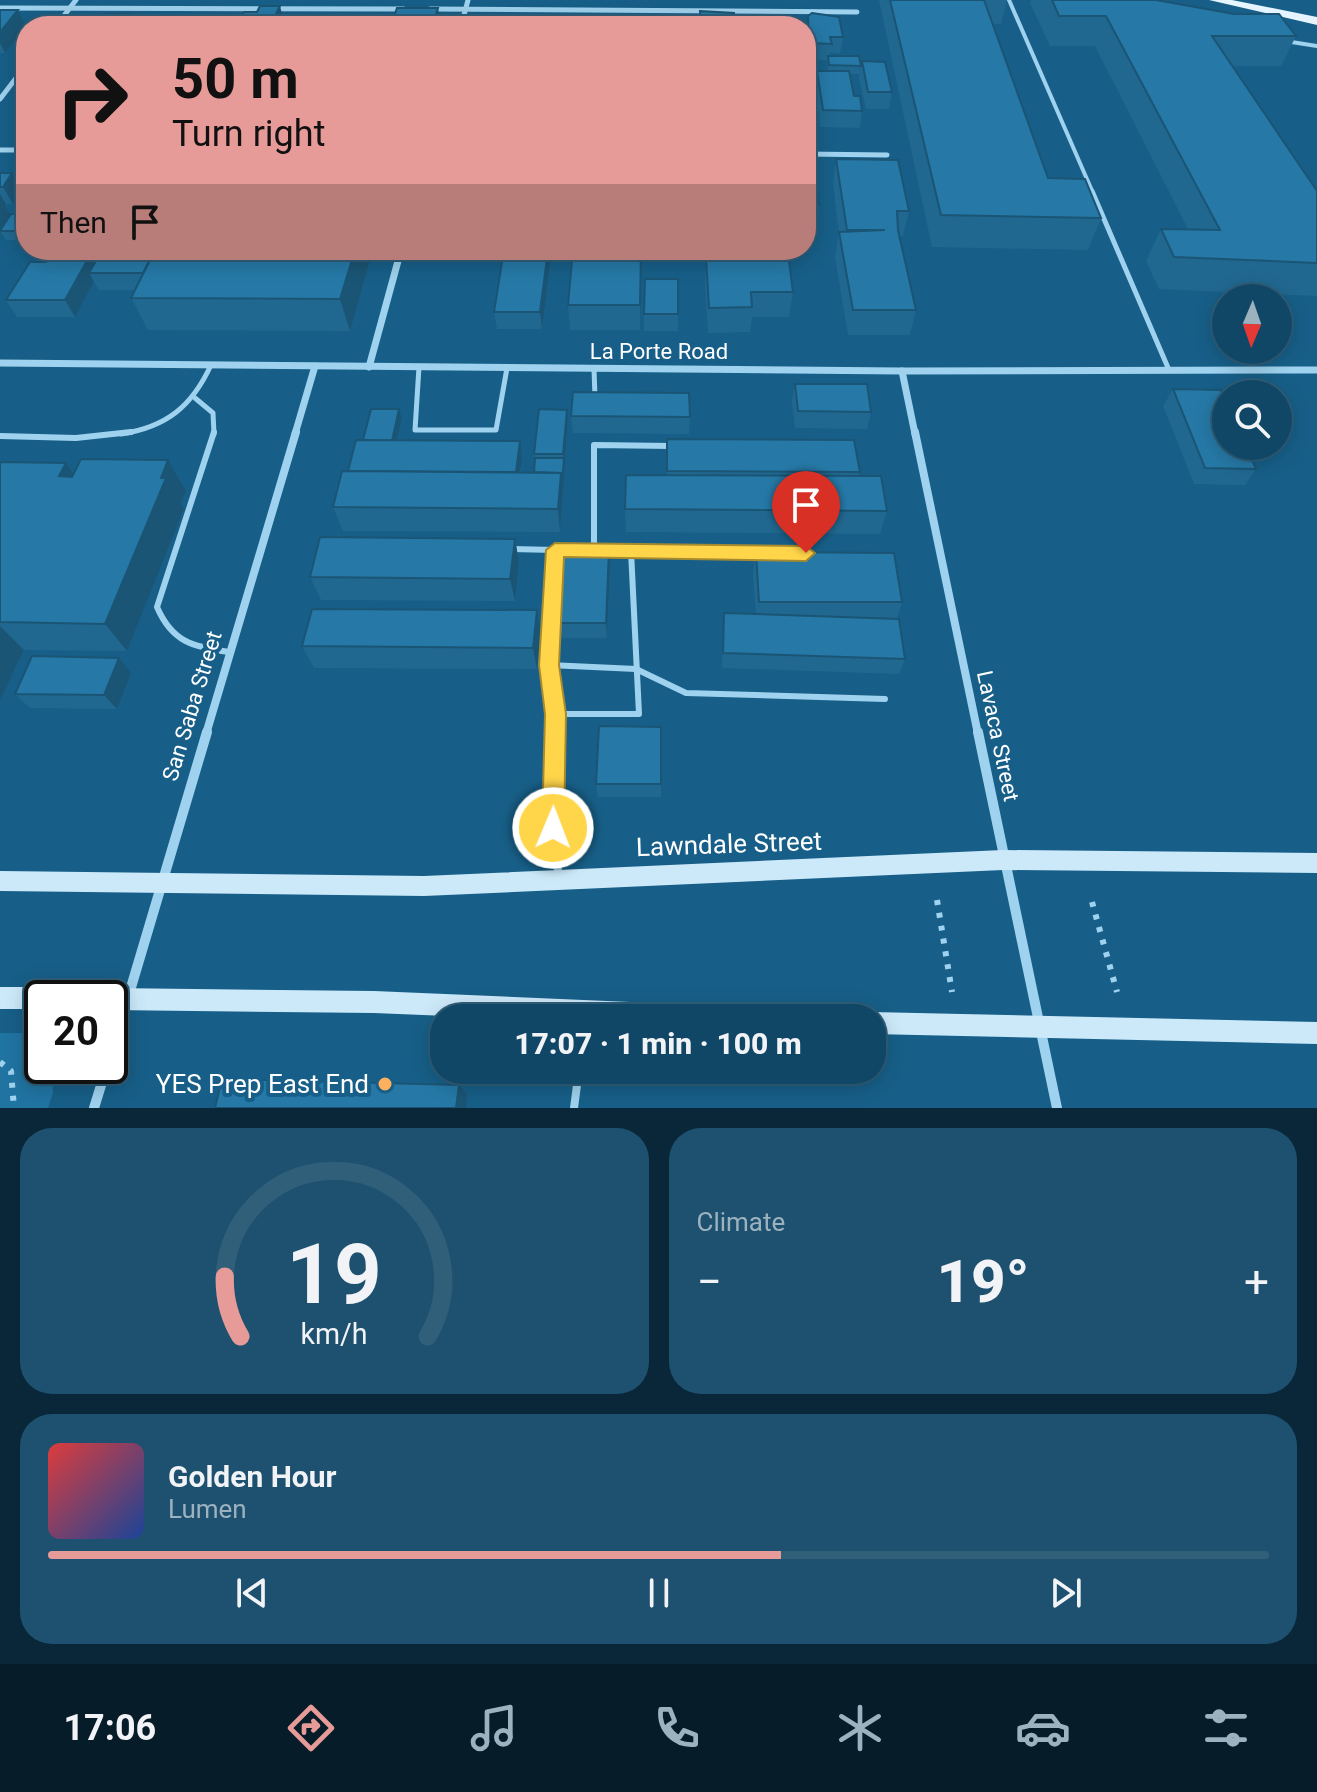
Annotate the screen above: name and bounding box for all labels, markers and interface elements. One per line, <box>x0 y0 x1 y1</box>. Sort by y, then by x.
text: 50 m <box>172 46 299 112</box>
icon: right <box>40 48 144 152</box>
text: Turn right <box>172 113 325 155</box>
icon: arrive <box>123 200 167 244</box>
text: Then <box>40 205 107 240</box>
north arrow <box>1212 284 1292 364</box>
map controls <box>1212 284 1292 460</box>
street label: La Porte Road <box>590 339 728 364</box>
button: search <box>1212 380 1292 460</box>
pin <box>772 471 840 553</box>
icon: arrive <box>784 483 828 527</box>
street label: San Saba Street <box>157 628 227 784</box>
street label: Lavaca Street <box>972 668 1024 804</box>
position arrow <box>511 786 595 870</box>
street label: Lawndale Street <box>636 826 822 862</box>
speed limit sign: 20 <box>24 980 128 1084</box>
text: 17:07 · 1 min · 100 m <box>514 1026 802 1061</box>
place label: YES Prep East End <box>156 1069 369 1099</box>
marker: YES Prep East End <box>376 1075 394 1093</box>
text: Climate <box>697 1207 785 1237</box>
text: 19 <box>287 1226 382 1323</box>
text: 19° <box>936 1246 1029 1317</box>
text: − <box>697 1256 722 1308</box>
text: + <box>1244 1256 1269 1308</box>
text: km/h <box>301 1317 368 1351</box>
text: Golden Hour <box>168 1459 337 1494</box>
text: Lumen <box>168 1494 247 1524</box>
icon: previous <box>230 1571 274 1615</box>
icon: pause <box>637 1571 681 1615</box>
icon: next <box>1044 1571 1088 1615</box>
icon: directions <box>283 1700 339 1756</box>
icon: music <box>466 1700 522 1756</box>
icon: phone <box>649 1700 705 1756</box>
icon: climate <box>832 1700 888 1756</box>
icon: car <box>1015 1700 1071 1756</box>
icon: filters <box>1198 1700 1254 1756</box>
text: 17:06 <box>63 1707 156 1749</box>

